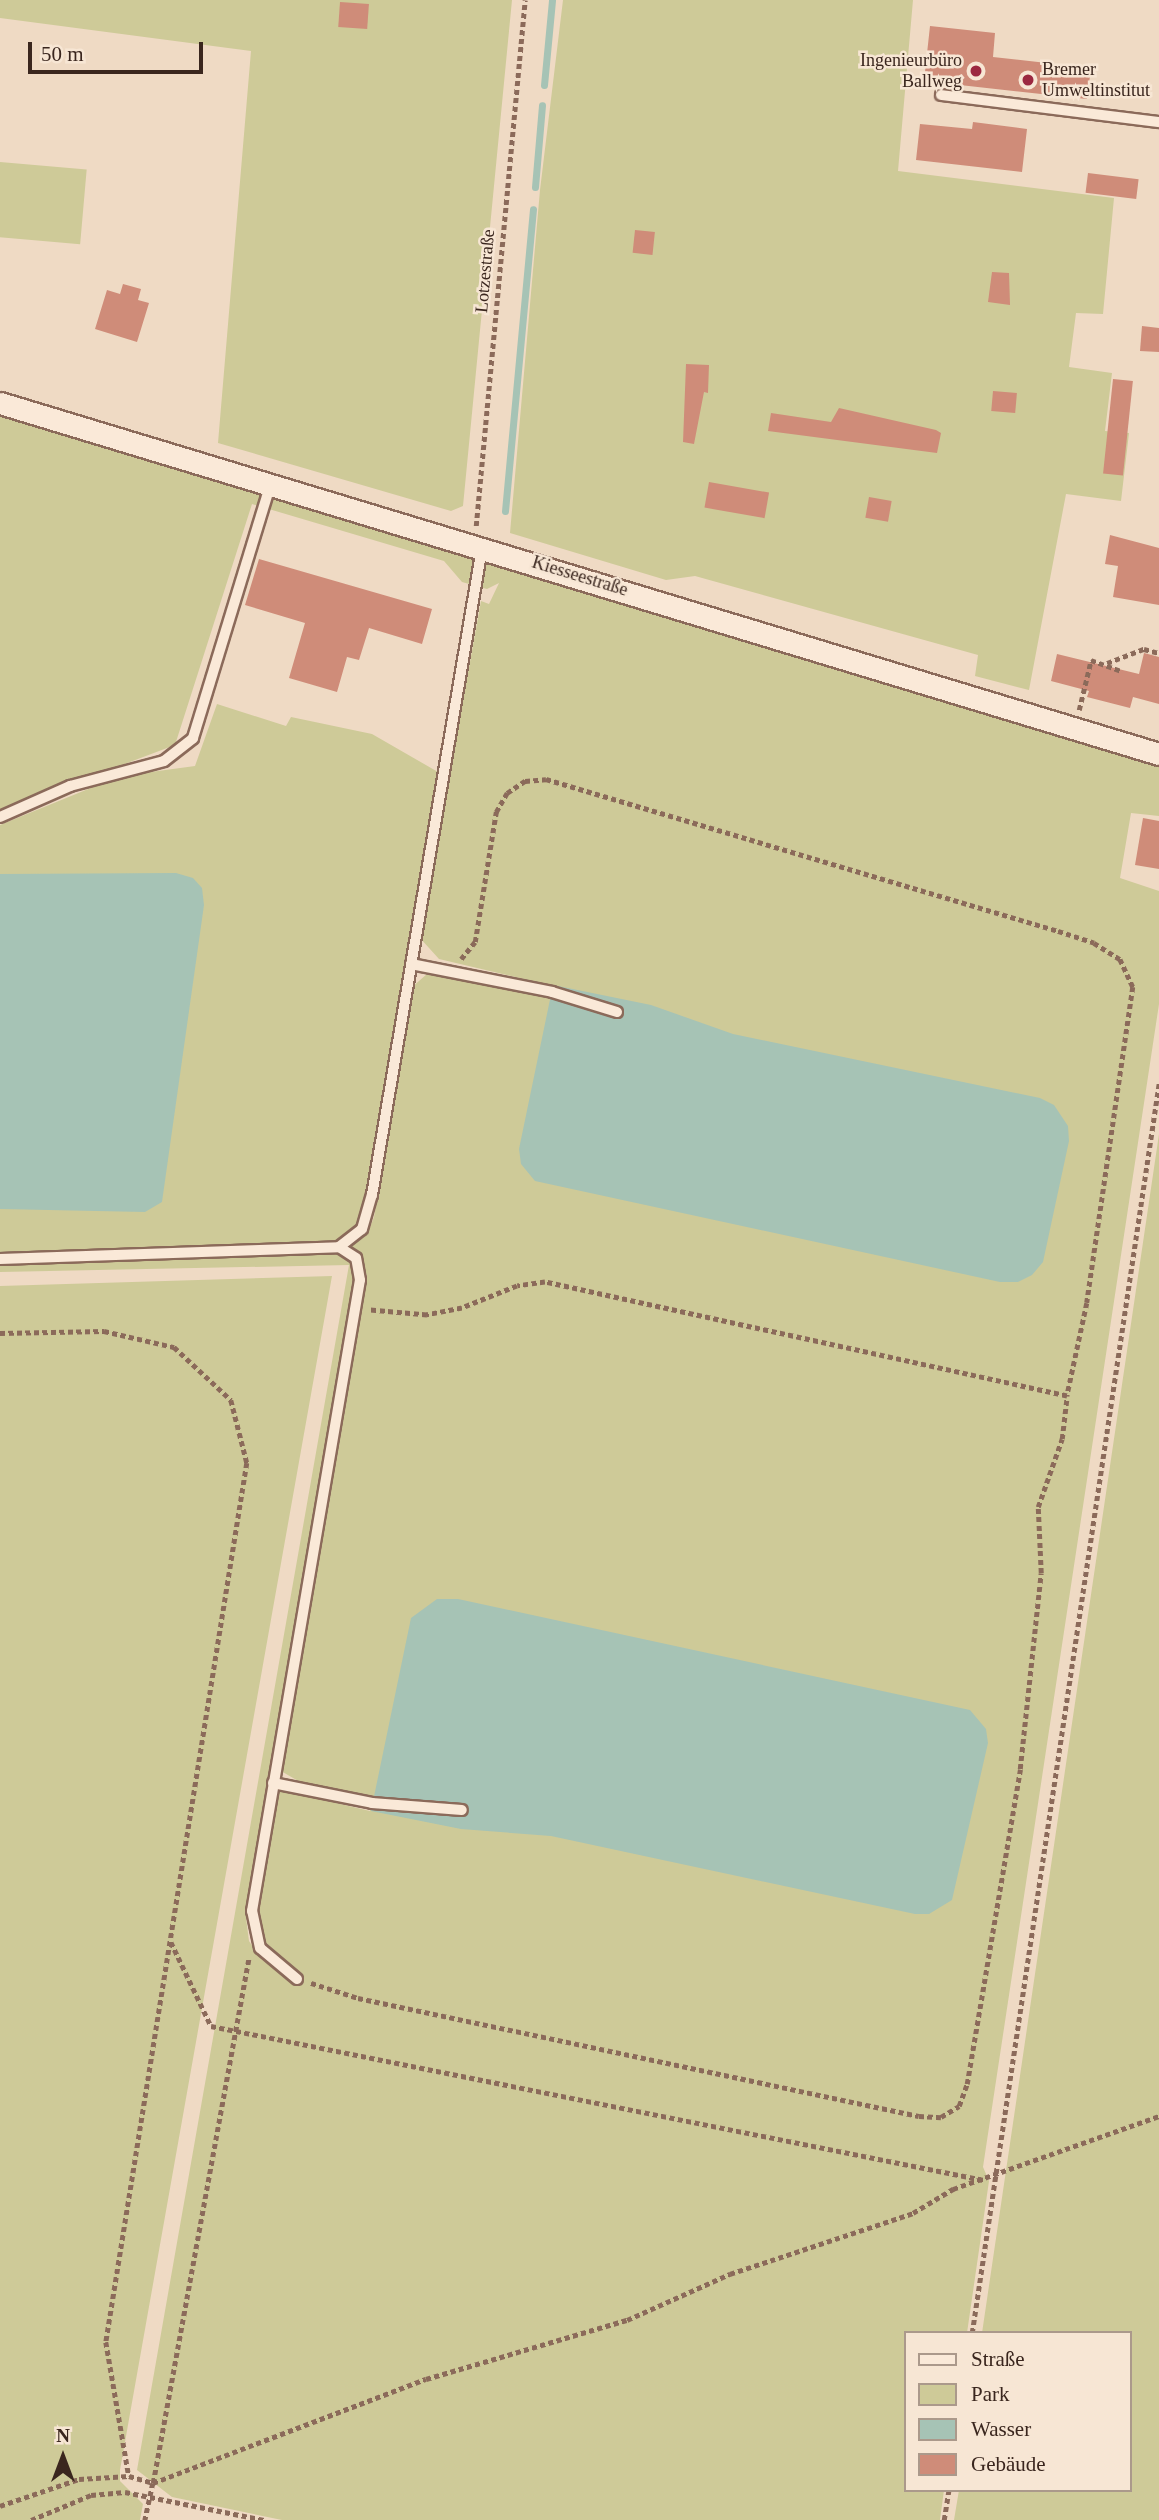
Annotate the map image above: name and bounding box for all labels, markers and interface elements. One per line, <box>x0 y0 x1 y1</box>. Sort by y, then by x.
scale bar <box>32 28 206 72</box>
text: 50 m <box>41 42 84 66</box>
place label: Ingenieurbüro Ballweg <box>860 50 962 92</box>
place label: Bremer Umweltinstitut <box>1042 59 1150 102</box>
marker: Ingenieurbüro Ballweg <box>968 63 984 79</box>
marker: Bremer Umweltinstitut <box>1020 72 1036 88</box>
street label: Lotzestraße <box>471 228 499 314</box>
street label: Kiesseestraße <box>530 551 630 601</box>
legend <box>904 2331 1131 2492</box>
text: Straße <box>971 2347 1025 2371</box>
text: Park <box>971 2382 1010 2406</box>
text: Wasser <box>971 2417 1031 2441</box>
north arrow <box>28 2422 98 2492</box>
text: N <box>56 2425 70 2446</box>
text: Gebäude <box>971 2452 1046 2476</box>

